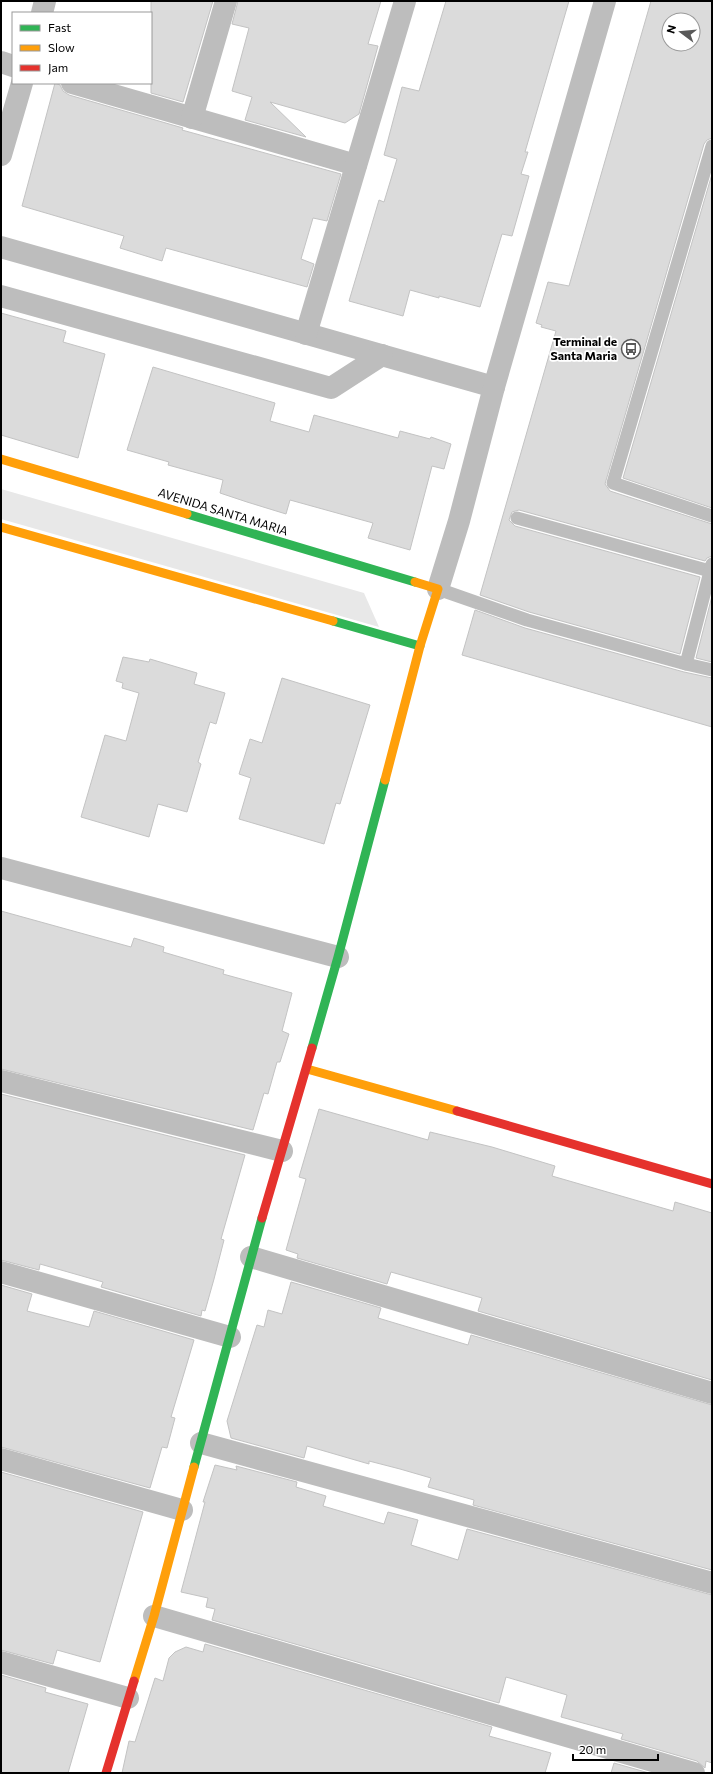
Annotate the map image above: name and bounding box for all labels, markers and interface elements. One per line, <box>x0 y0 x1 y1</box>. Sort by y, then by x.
legend <box>12 12 152 84</box>
north arrow <box>661 12 701 52</box>
text: Fast <box>48 20 71 34</box>
text: N <box>664 23 678 35</box>
text: Slow <box>48 40 75 54</box>
text: Jam <box>48 60 68 75</box>
place label: Terminal de Santa Maria <box>550 334 617 362</box>
bus stop icon: Terminal de Santa Maria <box>620 338 642 360</box>
street label: AVENIDA SANTA MARIA <box>157 485 290 538</box>
scale bar <box>573 1736 658 1762</box>
text: 20 m <box>579 1742 606 1756</box>

